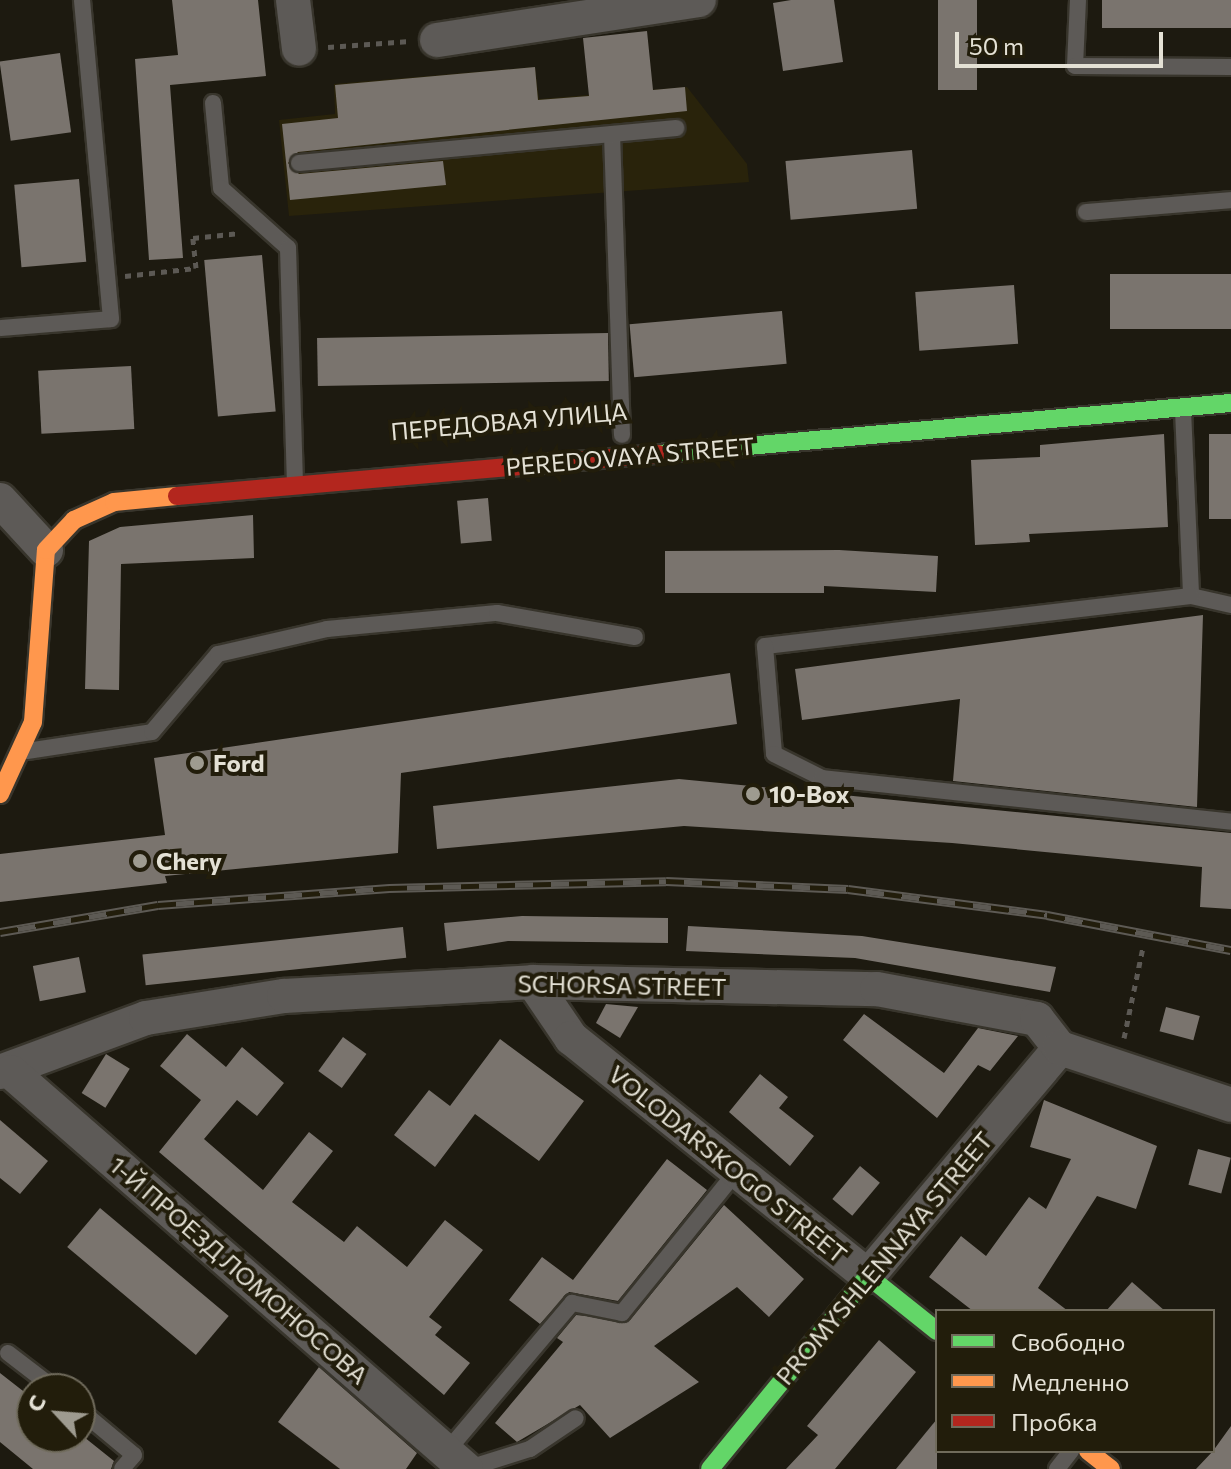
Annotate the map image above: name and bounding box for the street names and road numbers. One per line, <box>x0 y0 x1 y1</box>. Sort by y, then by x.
street label: ПЕРЕДОВАЯ УЛИЦА <box>389 396 629 446</box>
street label: PEREDOVAYA STREET <box>505 431 755 481</box>
street label: SCHORSA STREET <box>517 969 727 1001</box>
street label: VOLODARSKOGO STREET <box>603 1059 853 1269</box>
street label: PROMYSHLENNAYA STREET <box>770 1126 998 1390</box>
street label: 1-Й ПРОЕЗД ЛОМОНОСОВА <box>104 1150 374 1390</box>

